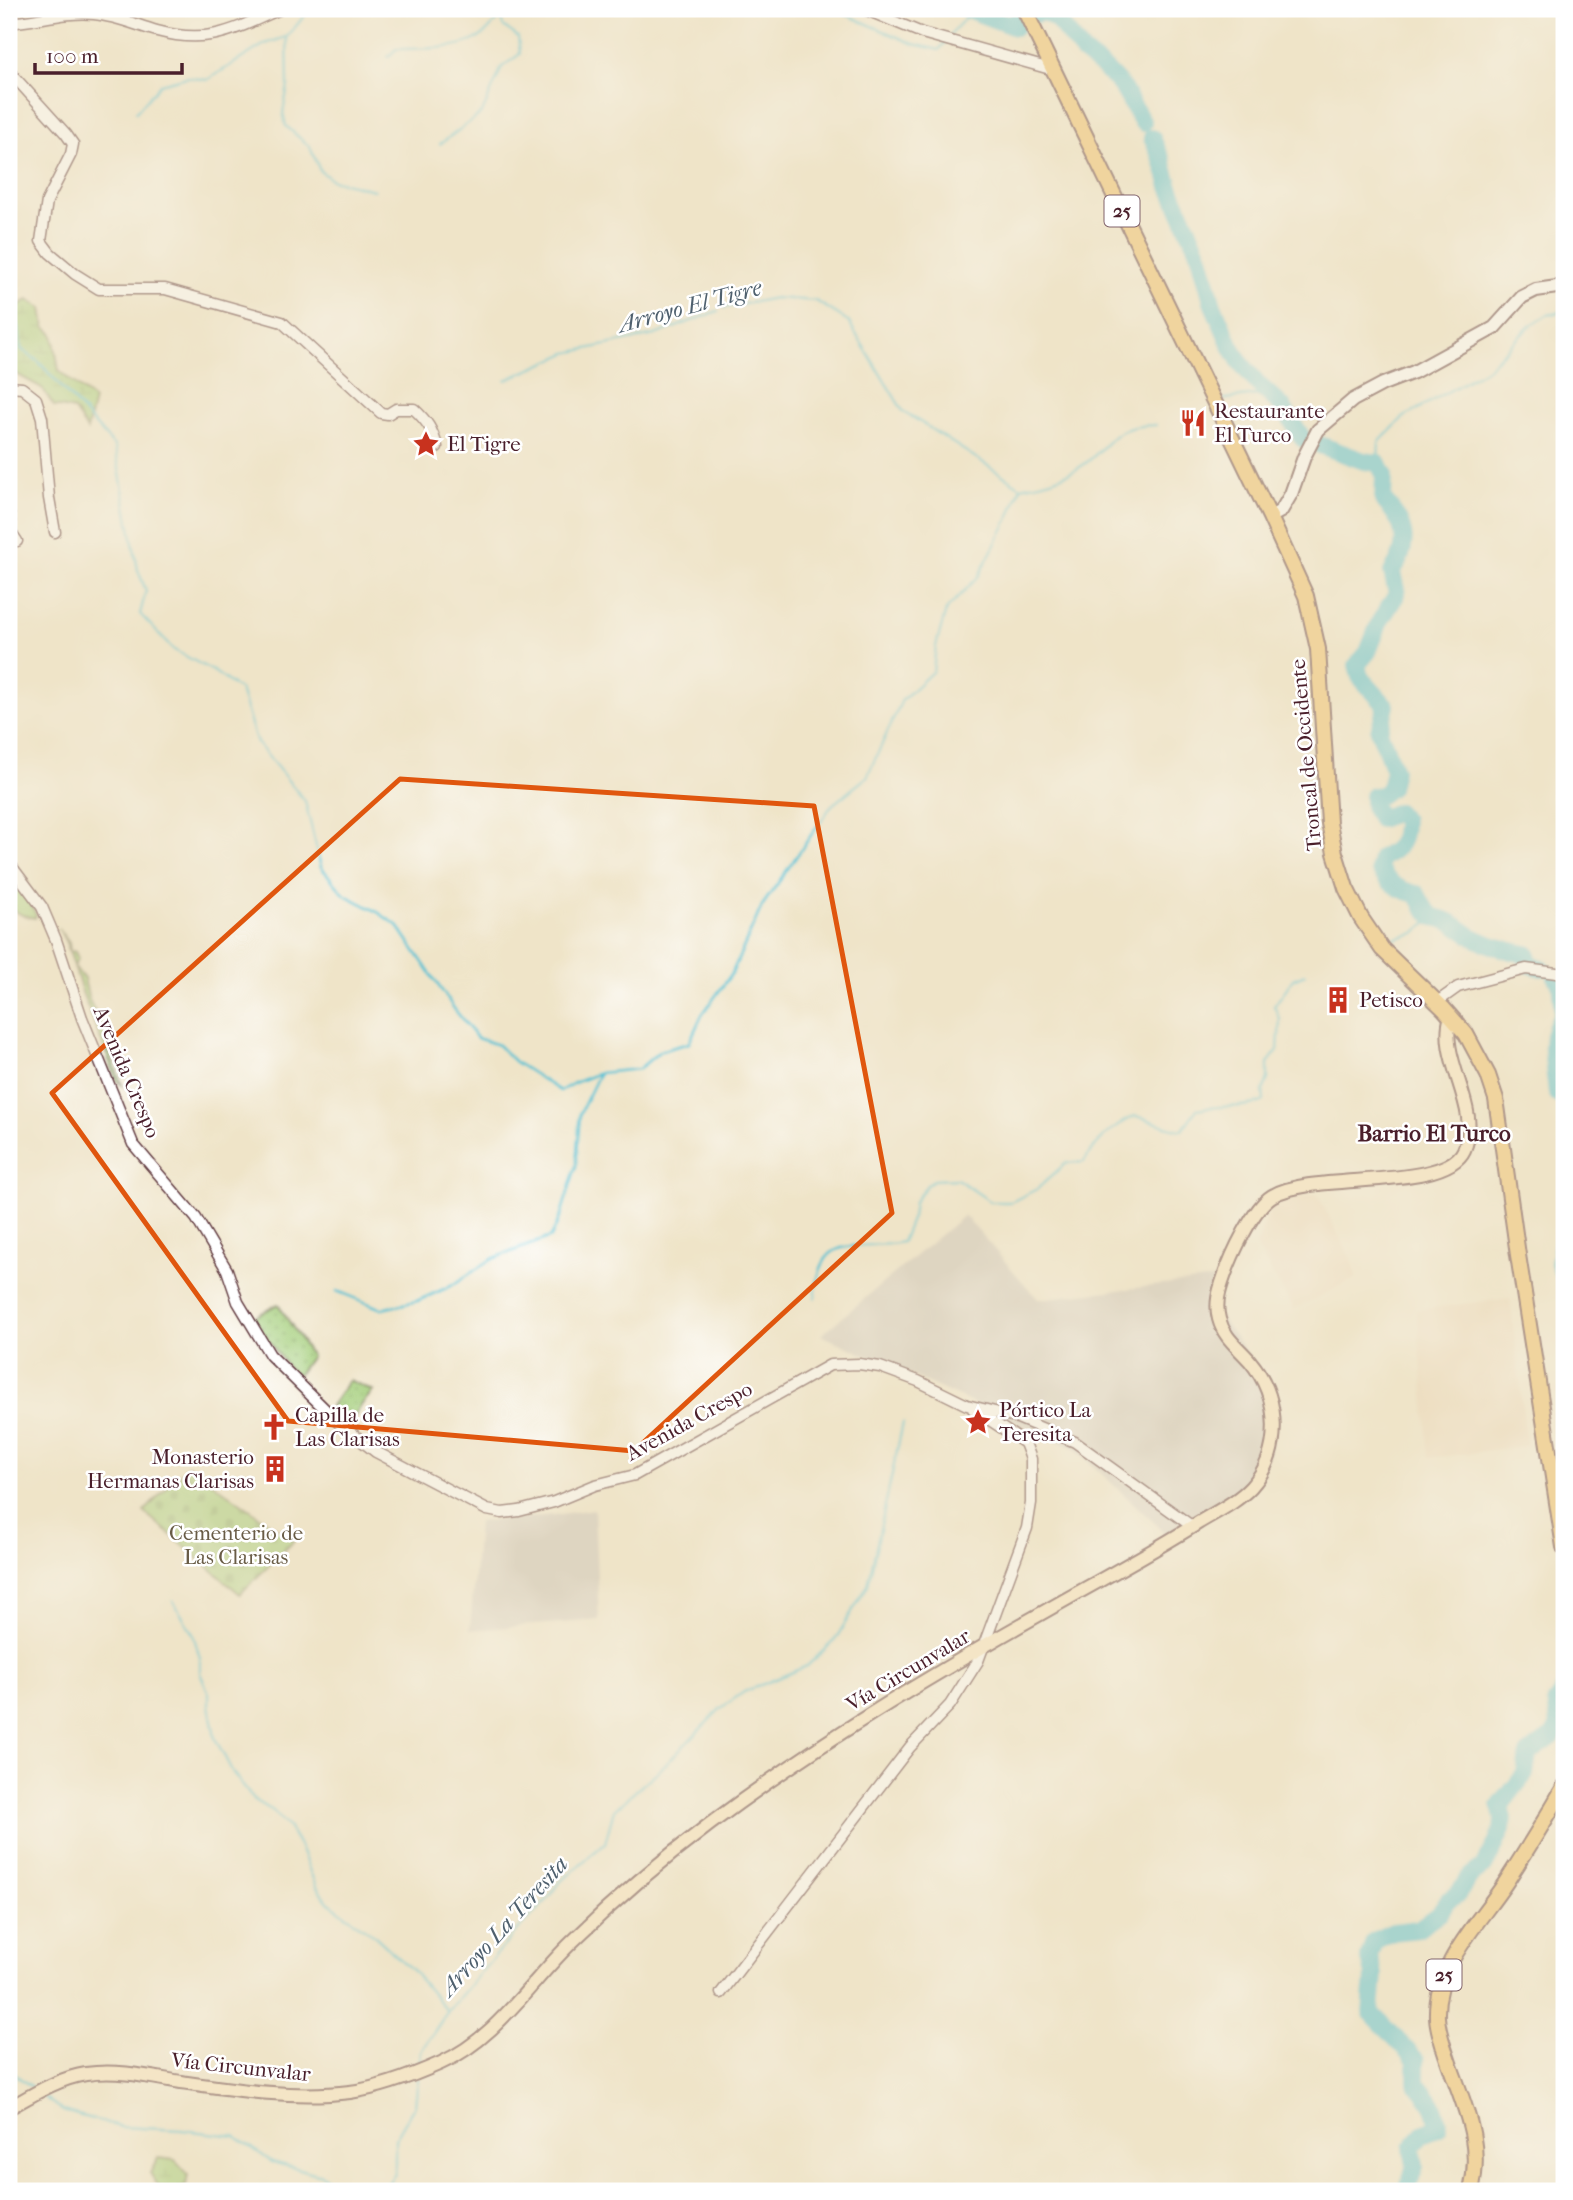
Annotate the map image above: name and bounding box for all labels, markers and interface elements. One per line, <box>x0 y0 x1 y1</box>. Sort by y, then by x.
scale bar <box>35 32 182 76</box>
text: 100 m <box>46 44 99 68</box>
road number: 25 <box>1104 196 1140 226</box>
water label: Arroyo El Tigre <box>613 274 765 339</box>
place label: Restaurante El Turco <box>1214 399 1325 447</box>
restaurant icon: Restaurante El Turco <box>1178 408 1208 438</box>
place icon: El Tigre <box>411 429 441 459</box>
place label: El Tigre <box>447 432 521 456</box>
street label: Troncal de Occidente <box>1286 658 1326 852</box>
building icon: Petisco <box>1323 985 1353 1015</box>
place label: Petisco <box>1359 988 1423 1012</box>
street label: Avenida Crespo <box>88 1002 166 1141</box>
district label: Barrio El Turco <box>1357 1120 1511 1147</box>
street label: Avenida Crespo <box>621 1376 756 1466</box>
place label: Pórtico La Teresita <box>999 1398 1091 1446</box>
place label: Capilla de Las Clarisas <box>295 1403 400 1451</box>
place icon: Pórtico La Teresita <box>963 1407 993 1437</box>
church icon: Capilla de Las Clarisas <box>259 1412 289 1442</box>
place label: Monasterio Hermanas Clarisas <box>87 1445 254 1493</box>
building icon: Monasterio Hermanas Clarisas <box>260 1454 290 1484</box>
park label: Cementerio de Las Clarisas <box>169 1521 303 1569</box>
street label: Vía Circunvalar <box>841 1624 974 1717</box>
water label: Arroyo La Teresita <box>432 1851 574 2003</box>
road number: 25 <box>1426 1960 1462 1991</box>
street label: Vía Circunvalar <box>169 2048 312 2086</box>

